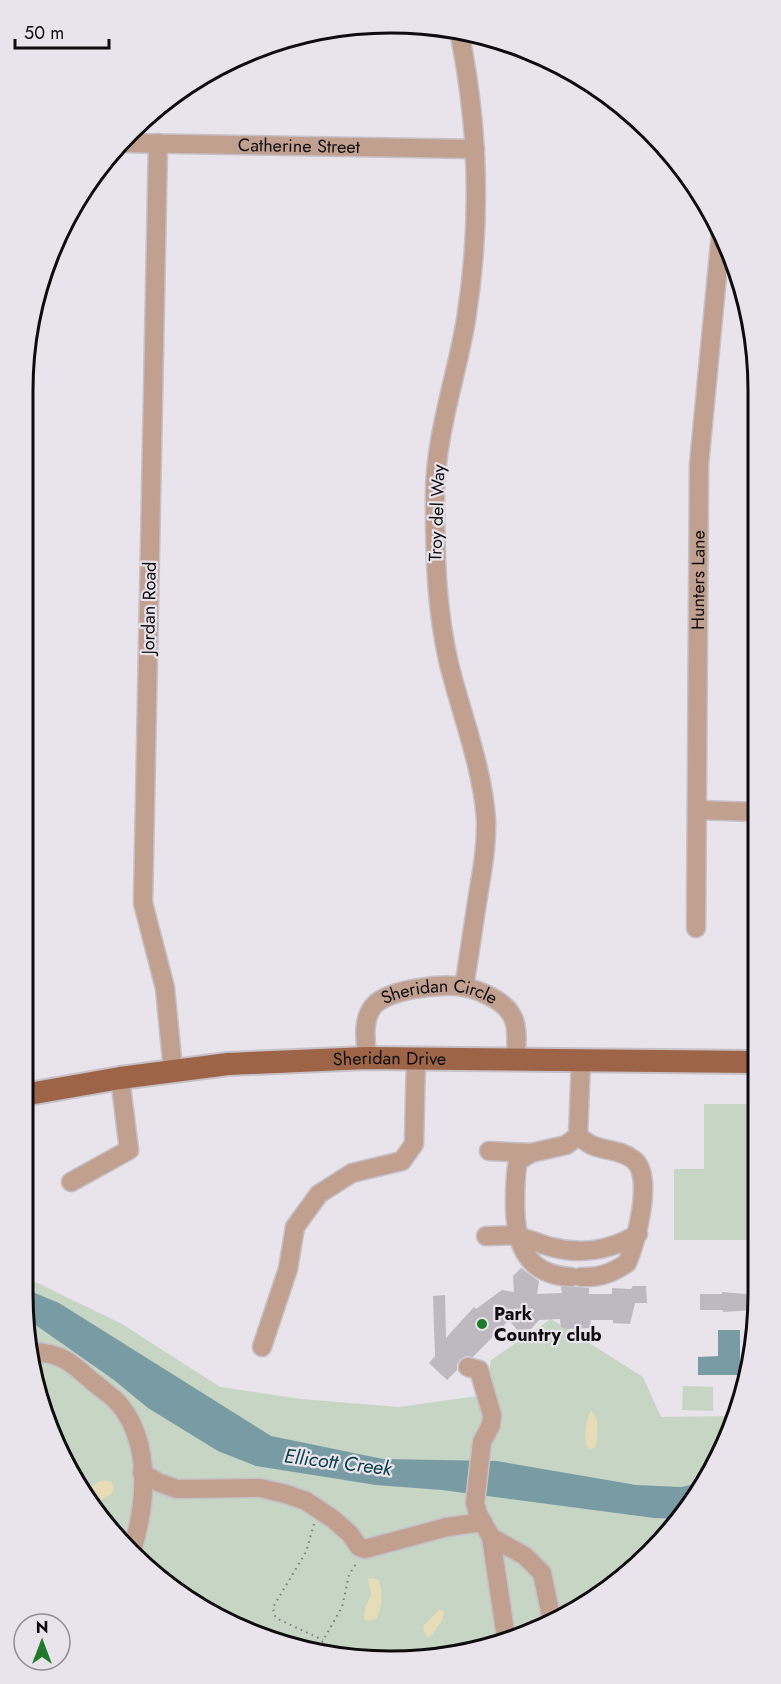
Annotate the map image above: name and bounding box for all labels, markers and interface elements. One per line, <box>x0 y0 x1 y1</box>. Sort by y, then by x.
scale bar <box>15 12 110 50</box>
text: 50 m <box>24 20 64 46</box>
street label: Catherine Street <box>238 132 361 160</box>
street label: Troy del Way <box>422 464 452 562</box>
street label: Hunters Lane <box>685 530 712 630</box>
street label: Jordan Road <box>135 561 163 657</box>
street label: Sheridan Circle <box>377 973 502 1011</box>
street label: Sheridan Drive <box>332 1045 446 1072</box>
place label: Park Country club <box>494 1301 602 1348</box>
marker: Park Country club <box>475 1317 489 1331</box>
water label: Ellicott Creek <box>283 1442 395 1484</box>
north arrow <box>12 1612 72 1672</box>
text: N <box>36 1616 48 1639</box>

